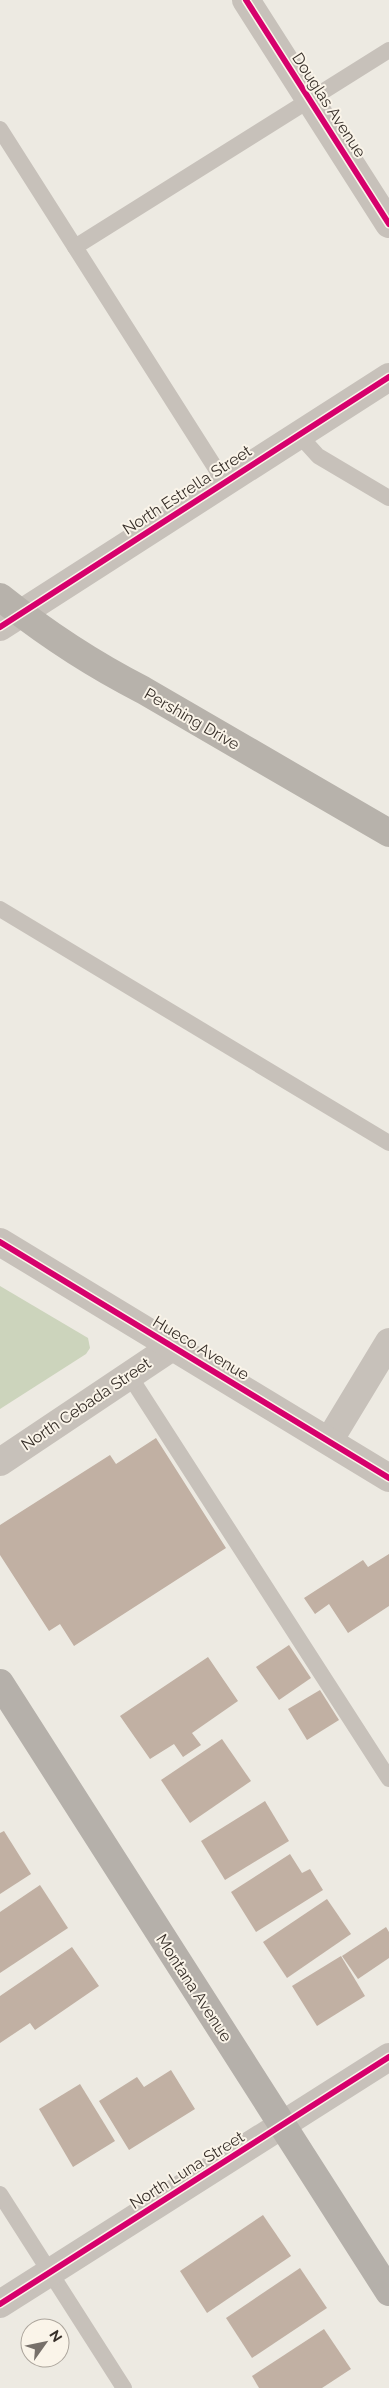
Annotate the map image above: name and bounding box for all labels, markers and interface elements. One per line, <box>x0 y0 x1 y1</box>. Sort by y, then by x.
street label: Douglas Avenue <box>288 49 370 161</box>
street label: North Estrella Street <box>119 441 255 539</box>
street label: Pershing Drive <box>141 684 243 754</box>
street label: Hueco Avenue <box>150 1312 252 1384</box>
street label: North Cebada Street <box>18 1353 155 1454</box>
street label: Montana Avenue <box>152 1931 236 2045</box>
street label: North Luna Street <box>126 2127 248 2213</box>
north arrow <box>20 2318 70 2368</box>
text: N <box>46 2327 66 2345</box>

